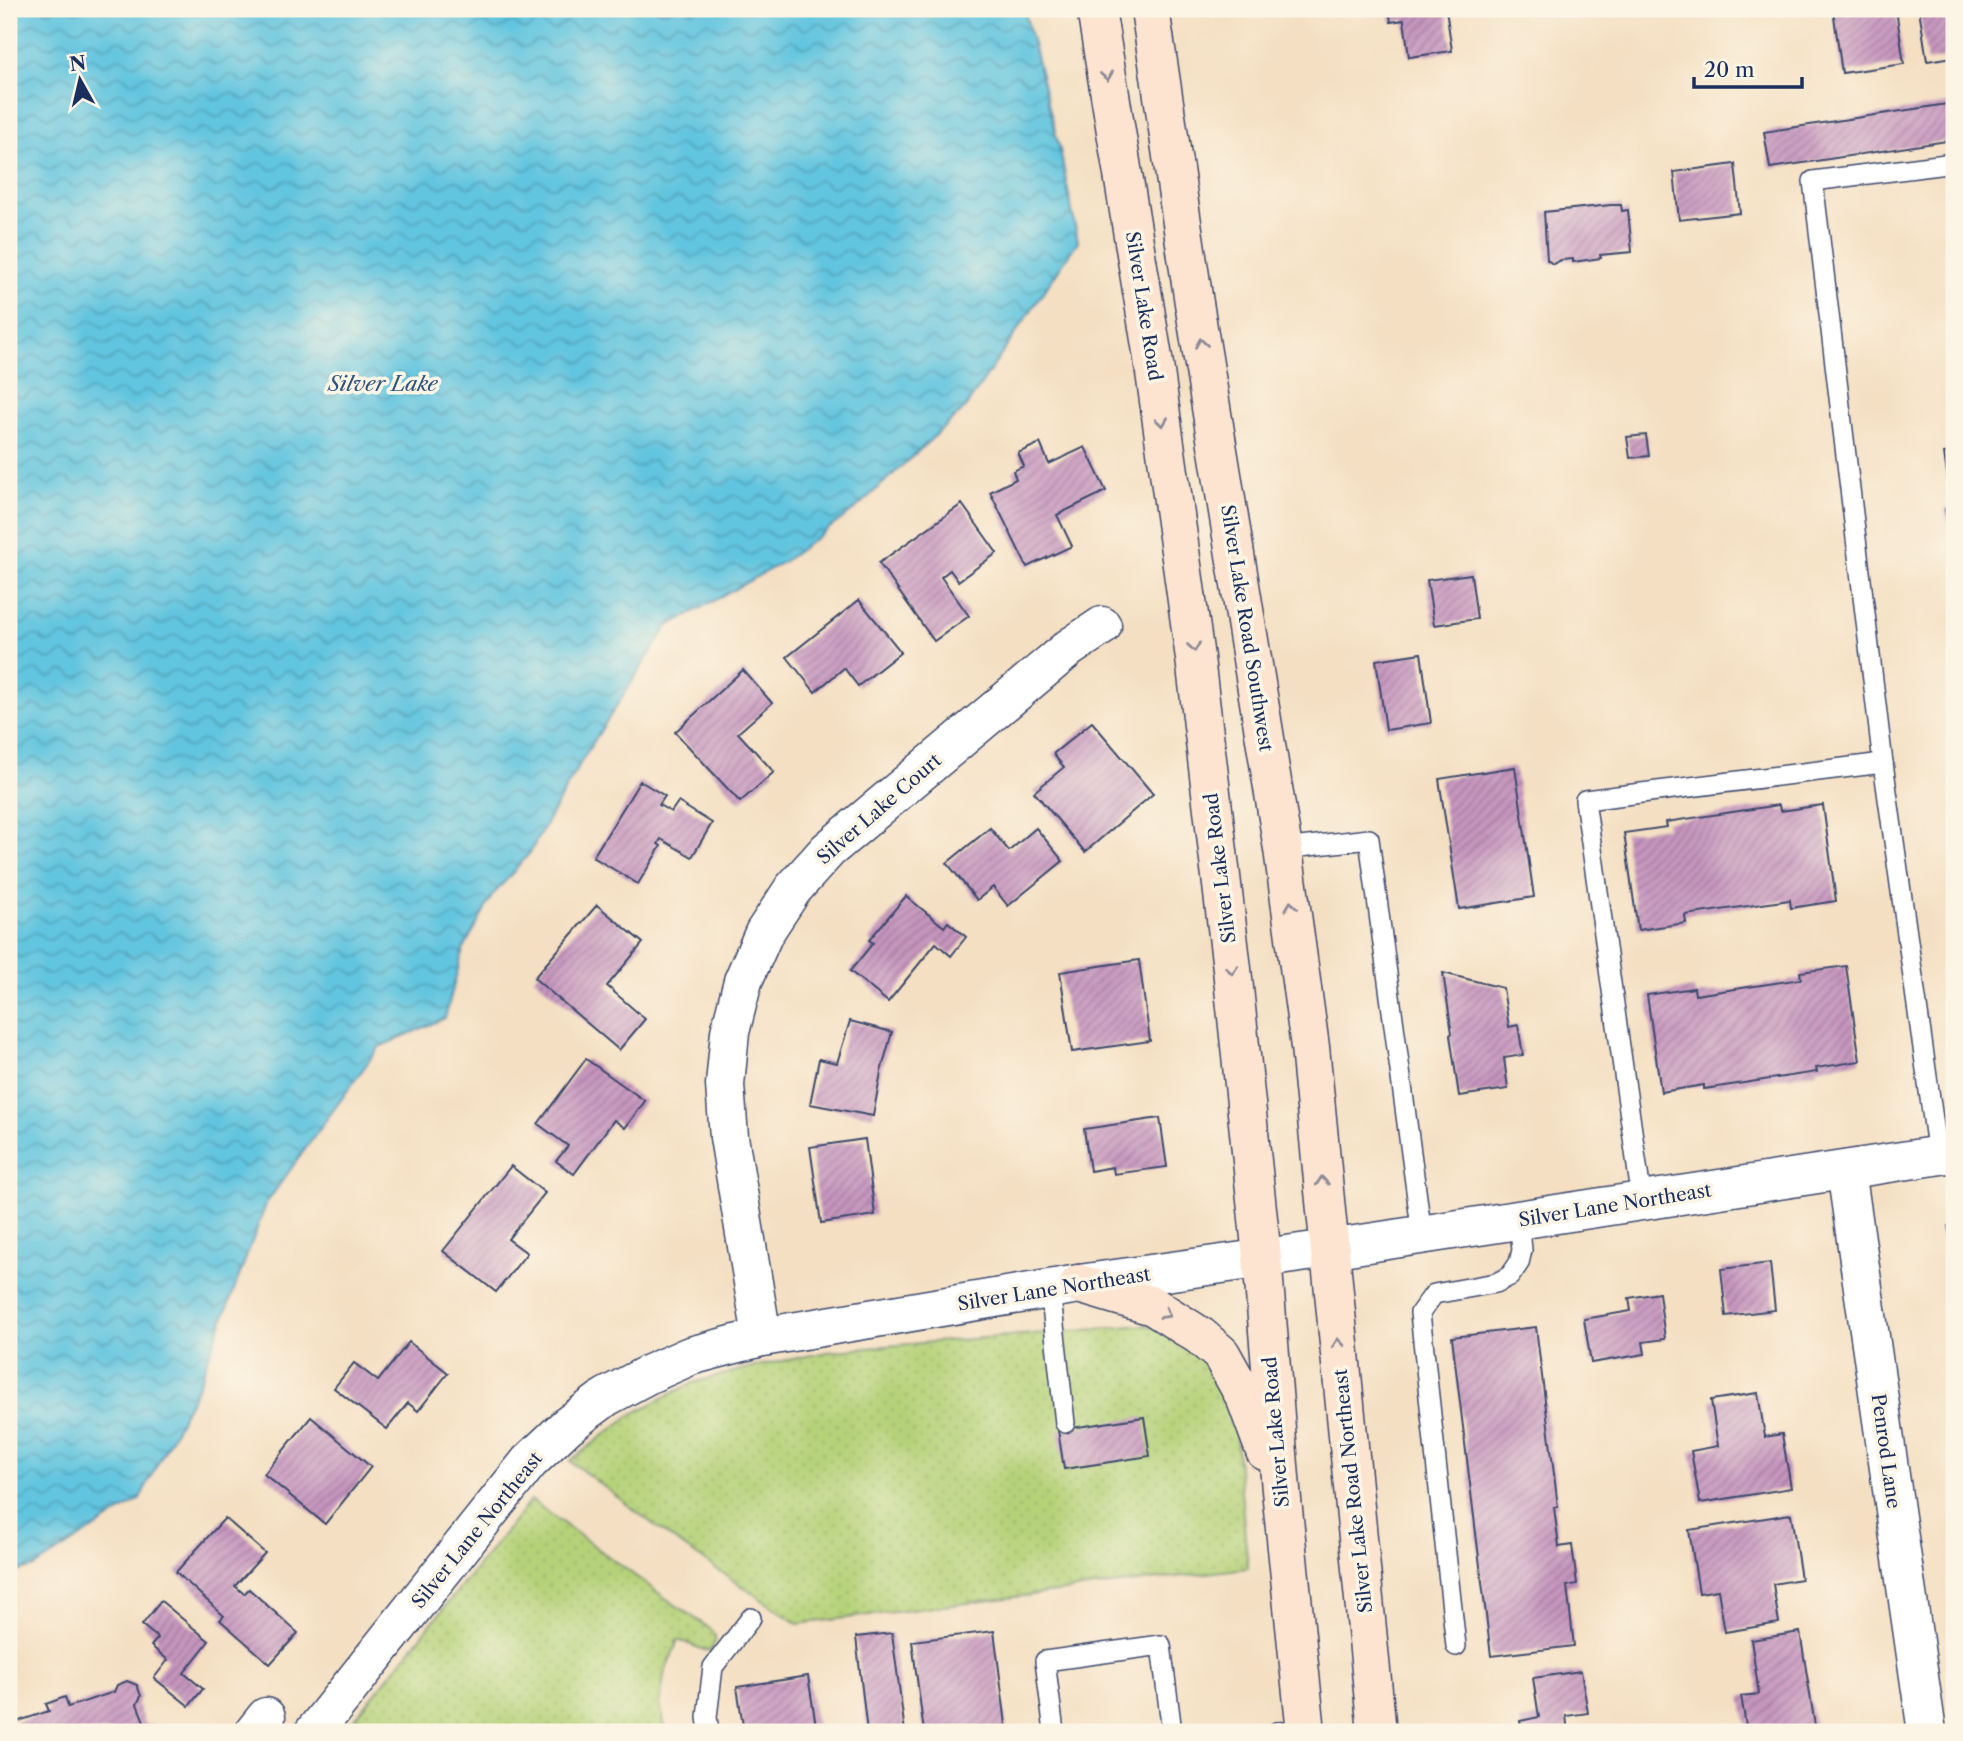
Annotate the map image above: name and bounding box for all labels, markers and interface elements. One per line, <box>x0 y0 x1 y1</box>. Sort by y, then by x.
north arrow <box>46 46 116 116</box>
scale bar <box>1694 46 1802 90</box>
text: N <box>68 51 87 76</box>
text: 20 m <box>1704 57 1755 82</box>
one-way arrow <box>1099 70 1114 82</box>
street label: Silver Lake Road <box>1121 230 1167 383</box>
one-way arrow <box>1194 337 1209 349</box>
water label: Silver Lake <box>326 371 439 396</box>
one-way arrow <box>1154 416 1169 428</box>
street label: Silver Lake Road Southwest <box>1216 503 1278 753</box>
one-way arrow <box>1186 641 1201 653</box>
street label: Silver Lake Court <box>812 749 946 869</box>
street label: Silver Lake Road <box>1199 791 1241 944</box>
one-way arrow <box>1283 900 1298 912</box>
one-way arrow <box>1224 965 1239 976</box>
one-way arrow <box>1315 1175 1330 1186</box>
street label: Silver Lane Northeast <box>1517 1178 1713 1232</box>
street label: Silver Lane Northeast <box>956 1262 1152 1316</box>
one-way arrow <box>1159 1306 1172 1319</box>
one-way arrow <box>1331 1338 1346 1349</box>
street label: Silver Lake Road <box>1258 1355 1294 1508</box>
street label: Silver Lake Road Northeast <box>1329 1368 1377 1614</box>
street label: Penrod Lane <box>1867 1392 1905 1510</box>
street label: Silver Lane Northeast <box>407 1447 547 1613</box>

